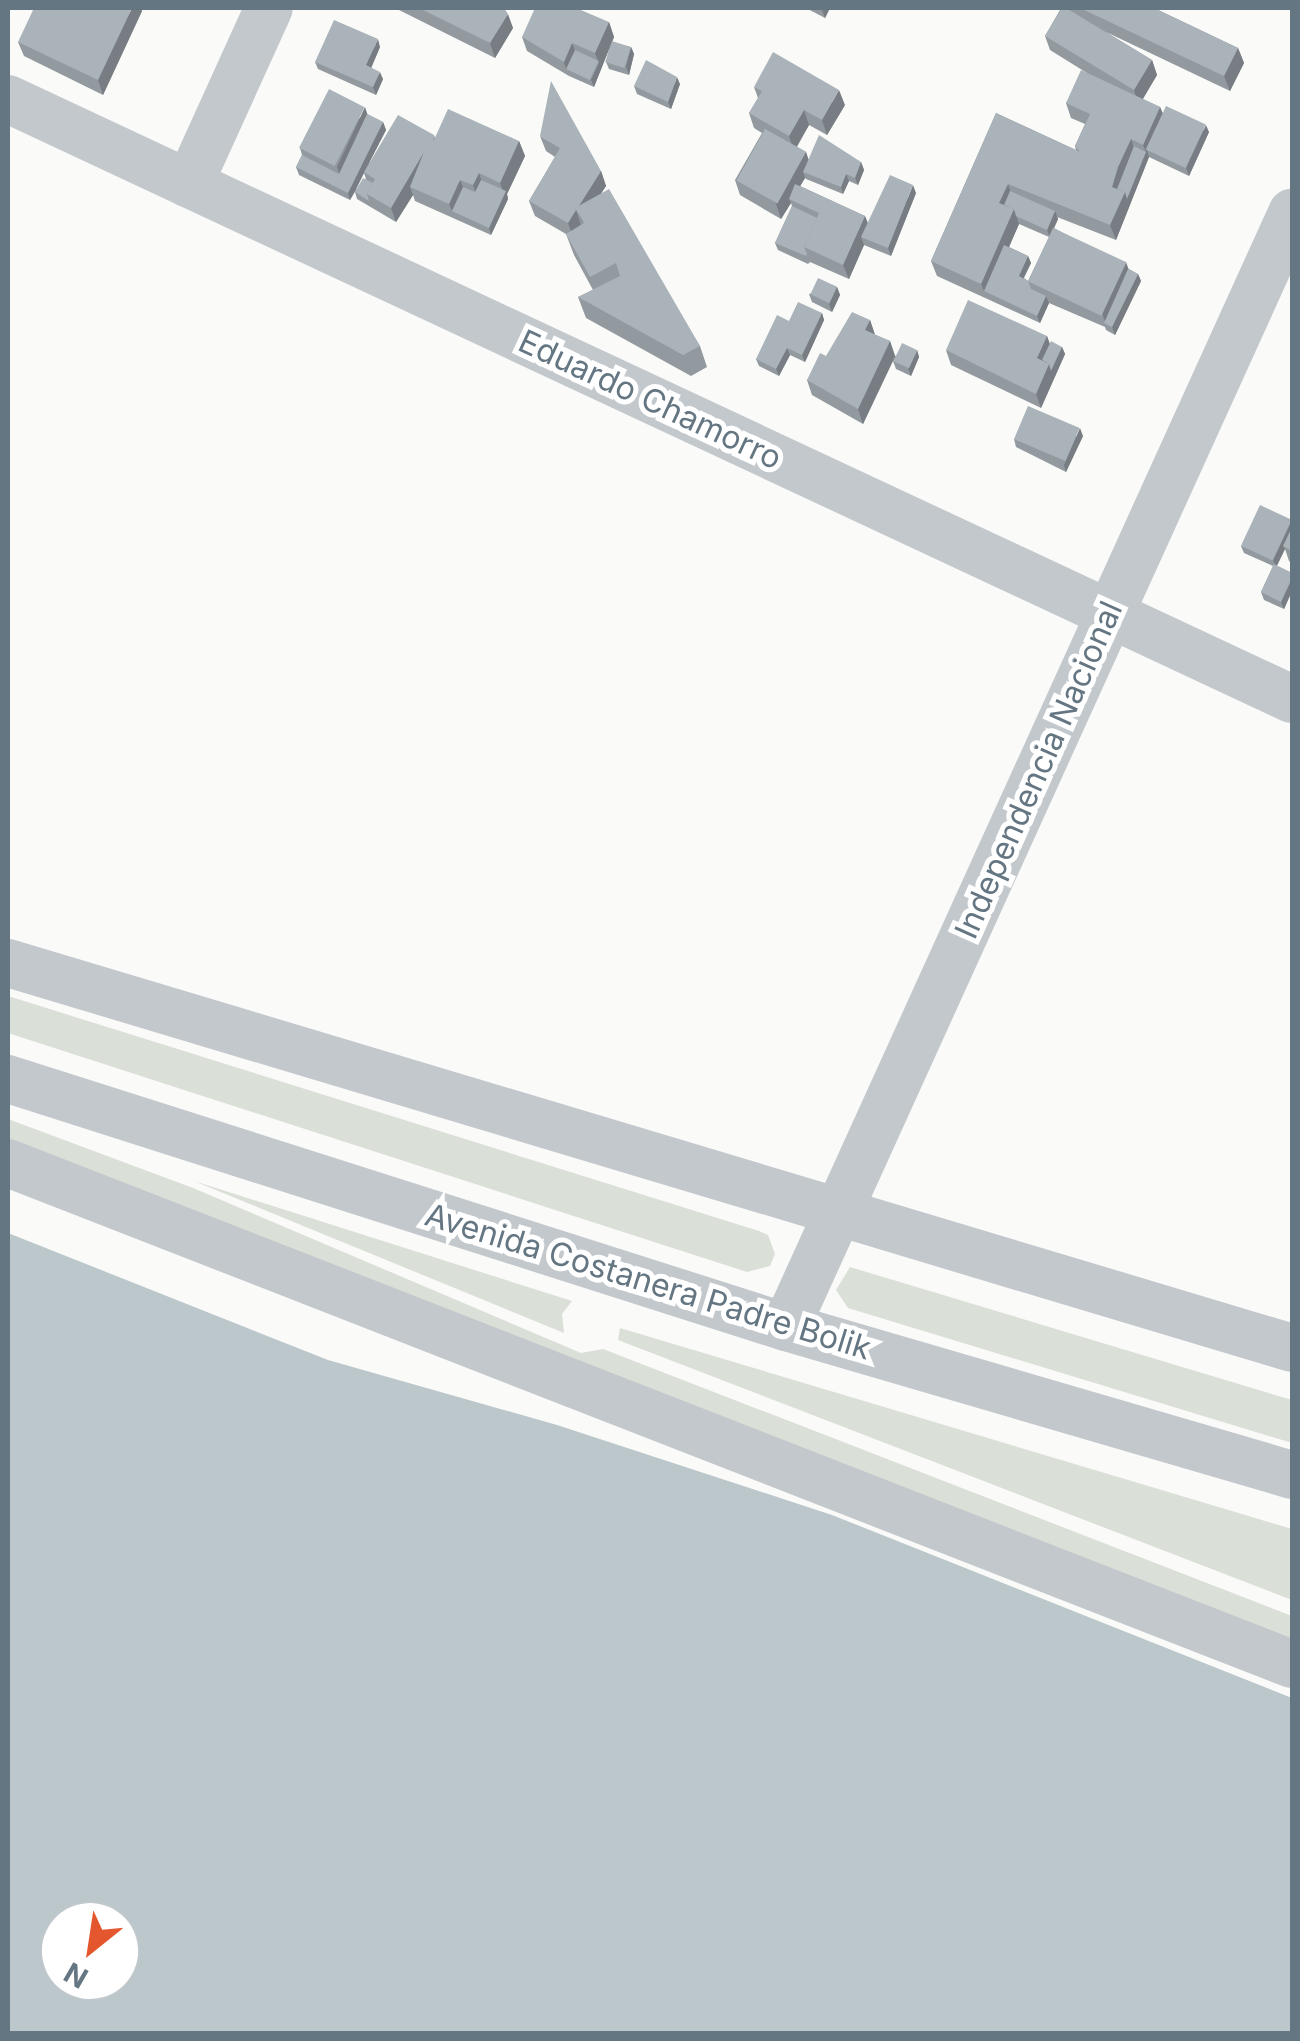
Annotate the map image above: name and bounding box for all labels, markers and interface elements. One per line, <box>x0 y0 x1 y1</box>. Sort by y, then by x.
street label: Eduardo Chamorro <box>512 322 788 478</box>
street label: Independencia Nacional <box>947 595 1131 945</box>
street label: Avenida Costanera Padre Bolik <box>420 1196 876 1368</box>
north arrow <box>40 1901 140 2001</box>
text: N <box>58 1955 94 1995</box>

